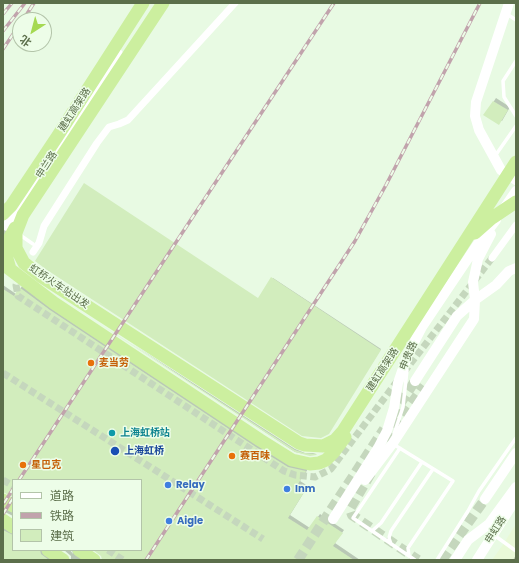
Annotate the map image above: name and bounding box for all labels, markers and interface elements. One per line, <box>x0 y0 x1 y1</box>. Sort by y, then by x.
north arrow <box>12 12 52 52</box>
text: 北 <box>16 31 35 51</box>
street label: 建虹高架路 <box>56 86 94 134</box>
street label: 申兰路 <box>34 149 60 181</box>
street label: 虹桥火车站出发 <box>27 262 91 312</box>
street label: 申贵路 <box>398 340 420 372</box>
street label: 建虹高架路 <box>364 346 402 394</box>
place label: 麦当劳 <box>99 357 129 369</box>
marker: 麦当劳 <box>86 358 96 368</box>
place label: 上海虹桥站 <box>120 427 170 439</box>
marker: 上海虹桥站 <box>107 428 117 438</box>
marker: 上海虹桥 <box>109 445 121 457</box>
place label: 上海虹桥 <box>124 445 164 457</box>
place label: 赛百味 <box>240 450 270 462</box>
marker: 赛百味 <box>227 451 237 461</box>
place label: 星巴克 <box>31 459 61 471</box>
marker: 星巴克 <box>18 460 28 470</box>
legend <box>12 479 142 551</box>
place label: Relay <box>176 479 205 491</box>
marker: Relay <box>163 480 173 490</box>
place label: Inm <box>295 483 315 495</box>
marker: Inm <box>282 484 292 494</box>
text: 道路 <box>50 487 74 504</box>
text: 铁路 <box>50 507 74 524</box>
street label: 申虹路 <box>483 514 509 546</box>
place label: Aigle <box>177 515 203 527</box>
marker: Aigle <box>164 516 174 526</box>
text: 建筑 <box>50 527 74 544</box>

